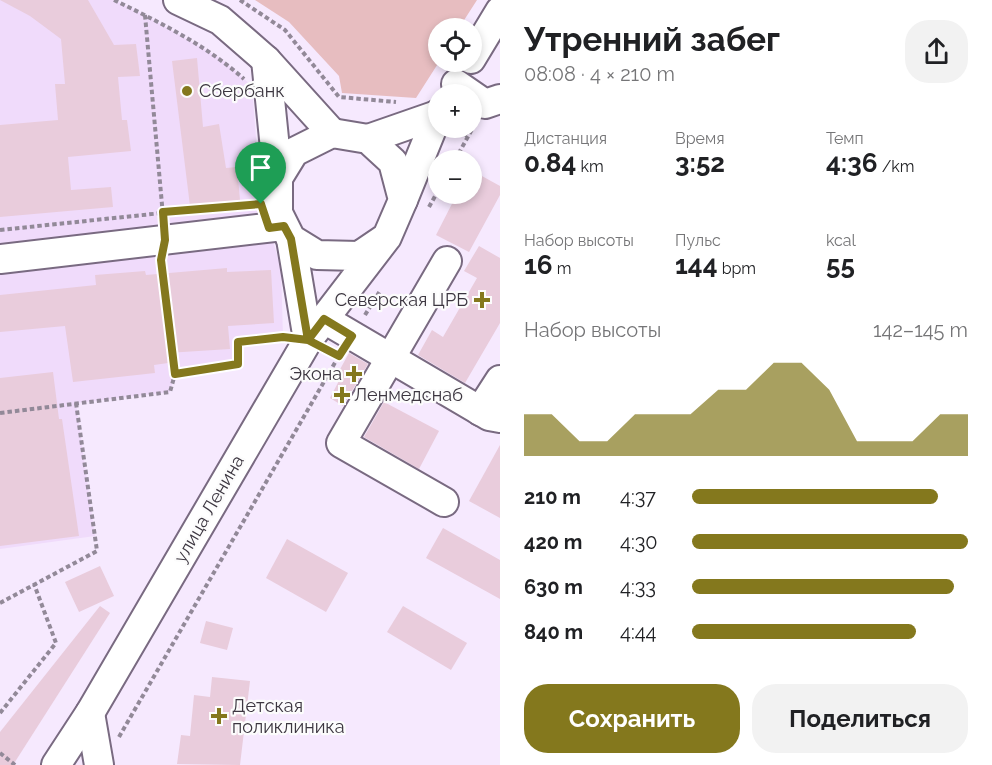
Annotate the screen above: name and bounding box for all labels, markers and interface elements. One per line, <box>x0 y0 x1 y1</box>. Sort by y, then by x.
map controls <box>428 18 482 204</box>
button: locate <box>428 18 482 72</box>
text: Утренний забег <box>524 20 780 59</box>
button: share <box>905 20 968 83</box>
text: 08:08 · 4 × 210 m <box>524 62 675 86</box>
place label: Сбербанк <box>199 80 285 101</box>
marker: Сбербанк <box>180 84 194 98</box>
button: + <box>428 84 482 138</box>
text: Дистанция <box>524 129 607 148</box>
text: Время <box>675 129 724 148</box>
text: Темп <box>826 129 864 148</box>
pin <box>235 142 286 204</box>
text: 0.84 <box>524 148 576 178</box>
text: 3:52 <box>675 148 725 178</box>
text: 4:36 <box>826 148 878 178</box>
button: − <box>428 150 482 204</box>
icon: arrive <box>244 151 277 184</box>
text: km <box>576 157 604 176</box>
text: /km <box>878 157 915 176</box>
text: Набор высоты <box>524 231 634 250</box>
text: Пульс <box>675 231 721 250</box>
text: kcal <box>826 231 856 250</box>
text: 16 <box>524 250 553 280</box>
text: 144 <box>675 250 718 280</box>
text: 55 <box>826 250 855 280</box>
text: m <box>553 259 571 278</box>
text: bpm <box>718 259 756 278</box>
place label: Северская ЦРБ <box>335 289 468 310</box>
marker: Северская ЦРБ <box>473 291 491 309</box>
text: Набор высоты <box>524 318 661 342</box>
text: 142–145 m <box>873 318 968 342</box>
place label: Экона <box>289 363 342 384</box>
marker: Экона <box>347 367 361 381</box>
place label: Ленмедснаб <box>354 384 463 405</box>
marker: Ленмедснаб <box>335 388 349 402</box>
street label: улица Ленина <box>169 451 248 566</box>
text: 210 m <box>524 485 581 509</box>
text: 4:37 <box>620 485 656 509</box>
text: 420 m <box>524 530 582 554</box>
text: 4:30 <box>620 530 658 554</box>
text: 630 m <box>524 575 583 599</box>
text: 4:33 <box>620 575 656 599</box>
text: 840 m <box>524 620 583 644</box>
text: 4:44 <box>620 620 657 644</box>
button: Сохранить <box>524 684 740 753</box>
button: Поделиться <box>752 684 968 753</box>
place label: Детская поликлиника <box>232 695 344 737</box>
marker: Детская поликлиника <box>210 707 228 725</box>

